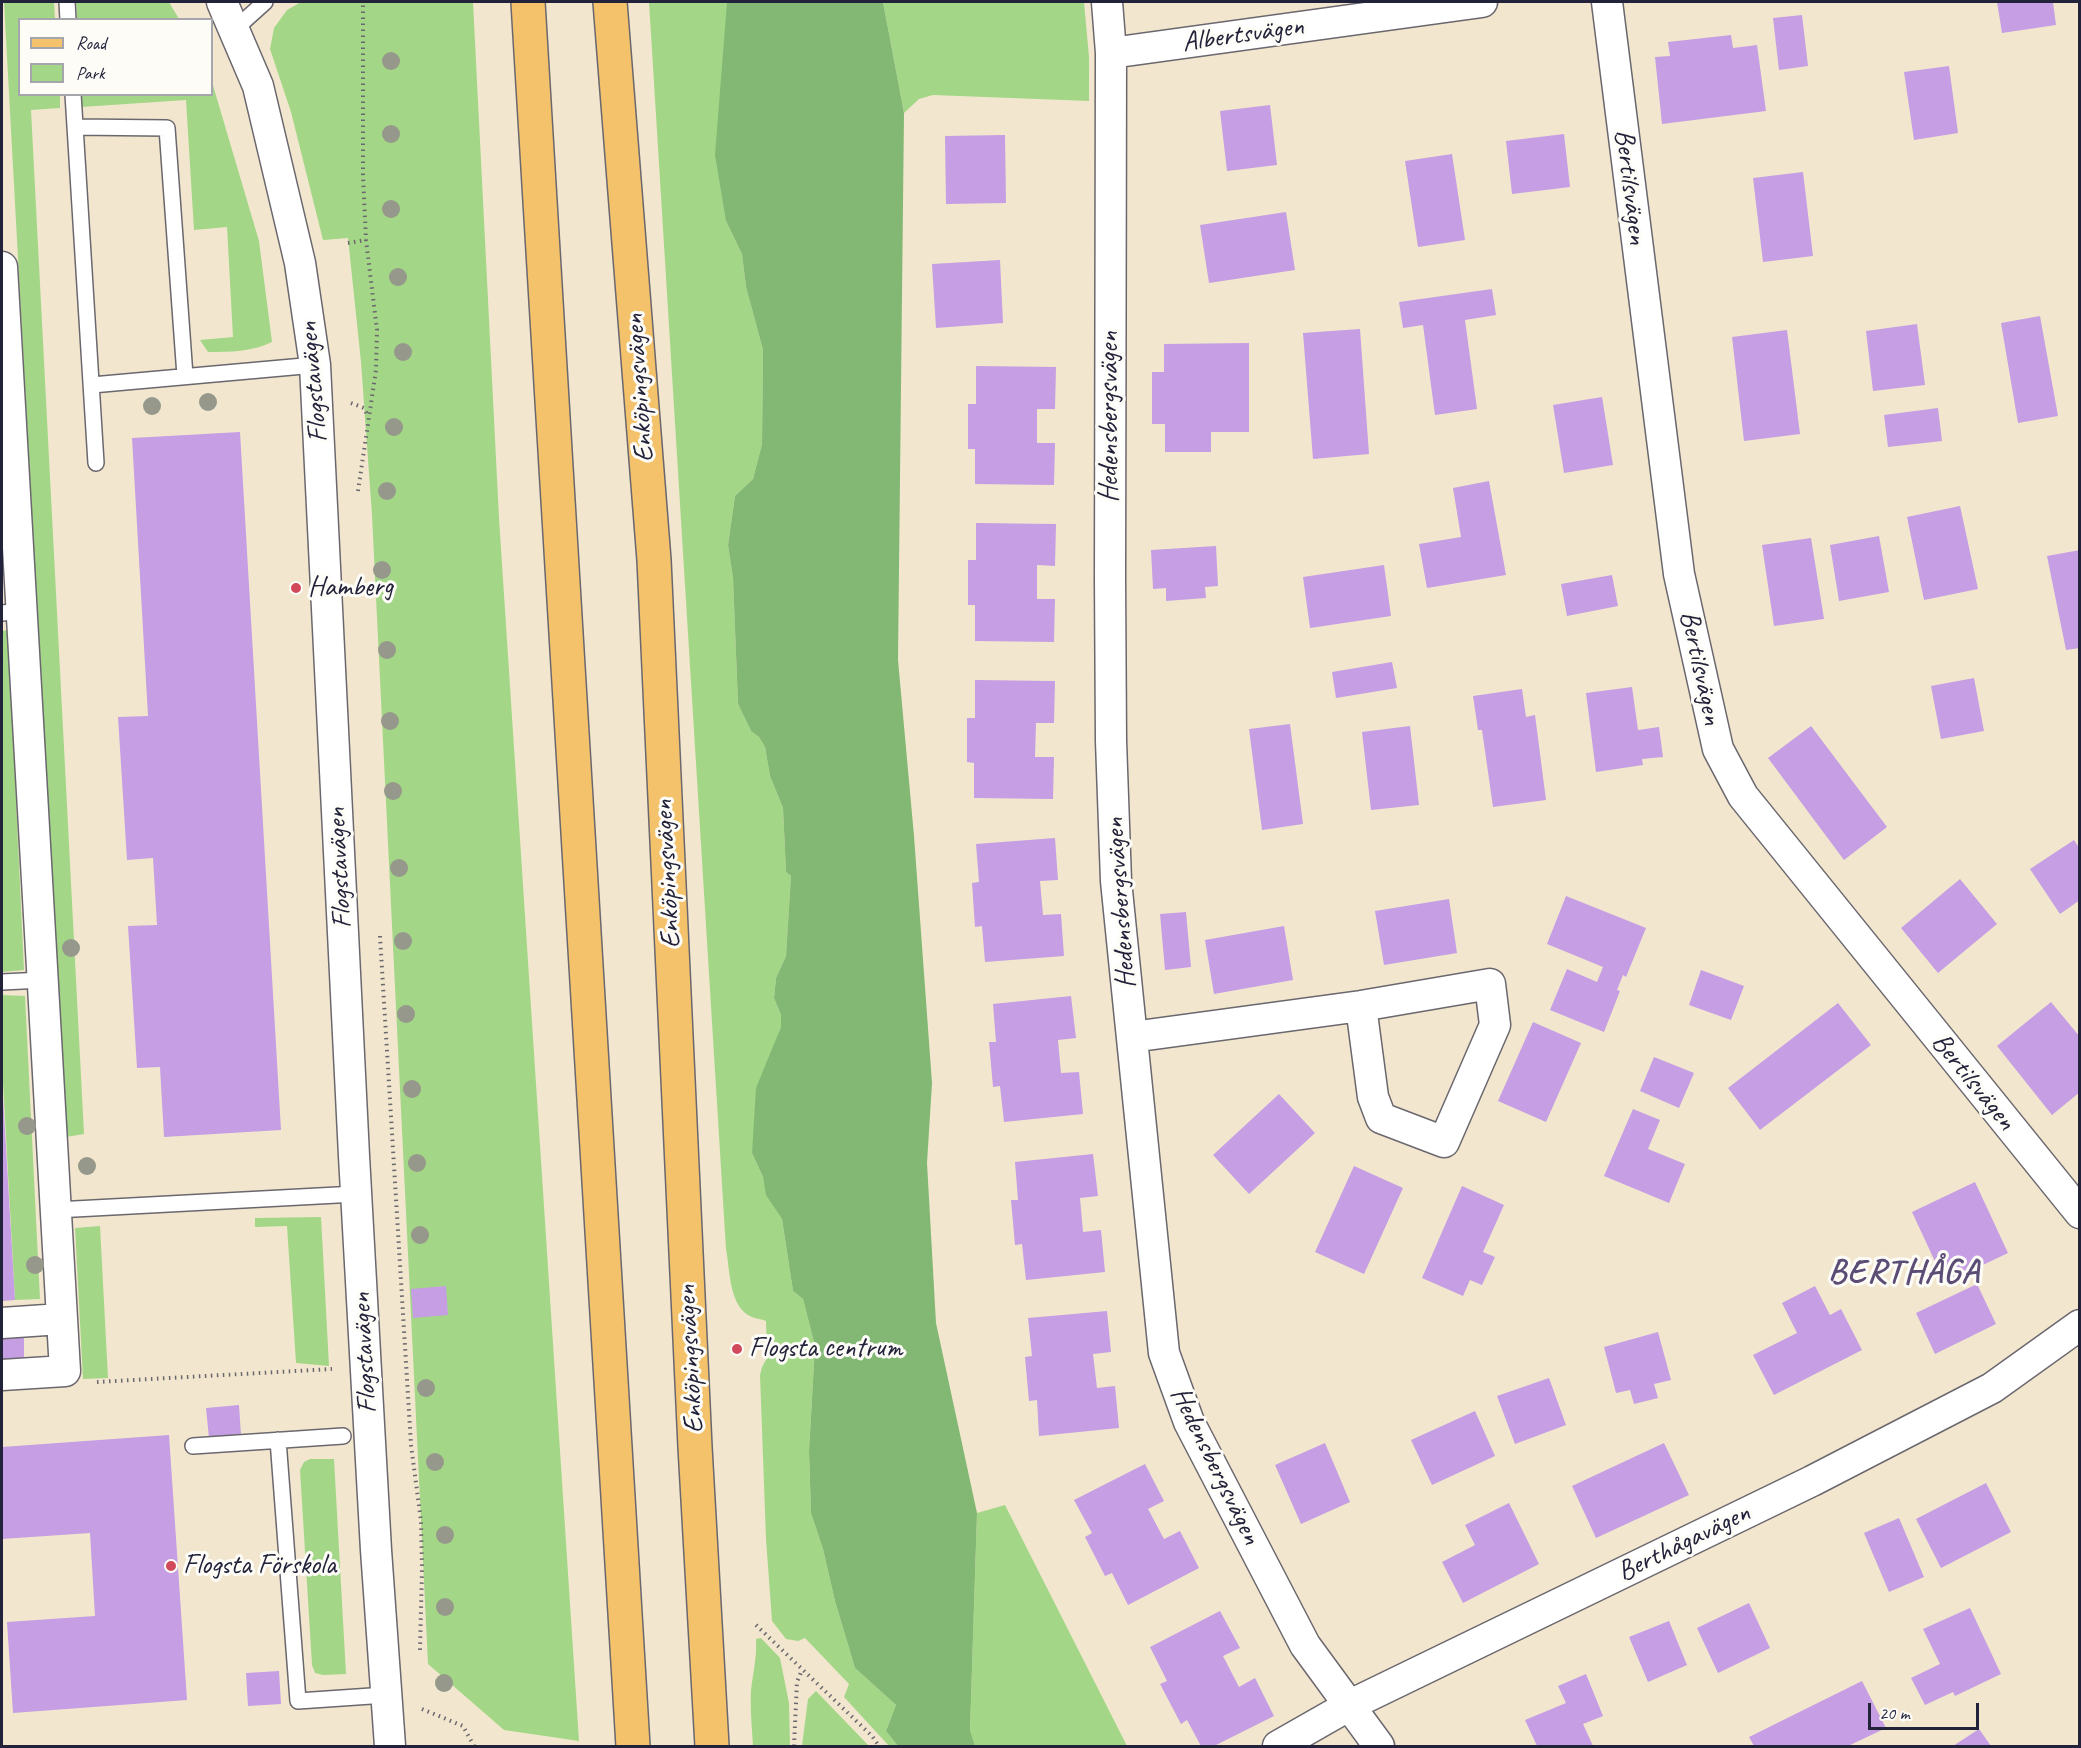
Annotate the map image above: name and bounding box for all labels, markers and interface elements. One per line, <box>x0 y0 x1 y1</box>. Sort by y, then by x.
street label: Albertsvägen <box>1180 10 1306 60</box>
legend <box>18 18 213 96</box>
text: Road <box>76 32 106 54</box>
text: Park <box>76 62 105 84</box>
street label: Bertilsvägen <box>1606 128 1654 246</box>
street label: Enköpingsvägen <box>618 313 662 463</box>
street label: Flogstavägen <box>292 320 336 444</box>
street label: Hedensbergsvägen <box>1093 331 1127 503</box>
place label: Hamberg <box>308 571 393 605</box>
marker: Hamberg <box>289 581 303 595</box>
street label: Bertilsvägen <box>1672 608 1728 728</box>
street label: Enköpingsvägen <box>647 799 689 949</box>
street label: Flogstavägen <box>320 807 360 929</box>
street label: Hedensbergsvägen <box>1098 816 1144 990</box>
street label: Bertilsvägen <box>1924 1026 2022 1138</box>
district label: BERTHÅGA <box>1829 1253 1979 1293</box>
street label: Enköpingsvägen <box>670 1284 712 1434</box>
street label: Flogstavägen <box>345 1292 385 1414</box>
place label: Flogsta centrum <box>749 1332 902 1366</box>
marker: Flogsta centrum <box>730 1342 744 1356</box>
street label: Hedensbergsvägen <box>1162 1382 1268 1550</box>
street label: Berthågavägen <box>1612 1496 1756 1590</box>
place label: Flogsta Förskola <box>183 1549 336 1583</box>
marker: Flogsta Förskola <box>164 1559 178 1573</box>
scale bar <box>1871 1691 1982 1729</box>
text: 20 m <box>1879 1702 1910 1724</box>

